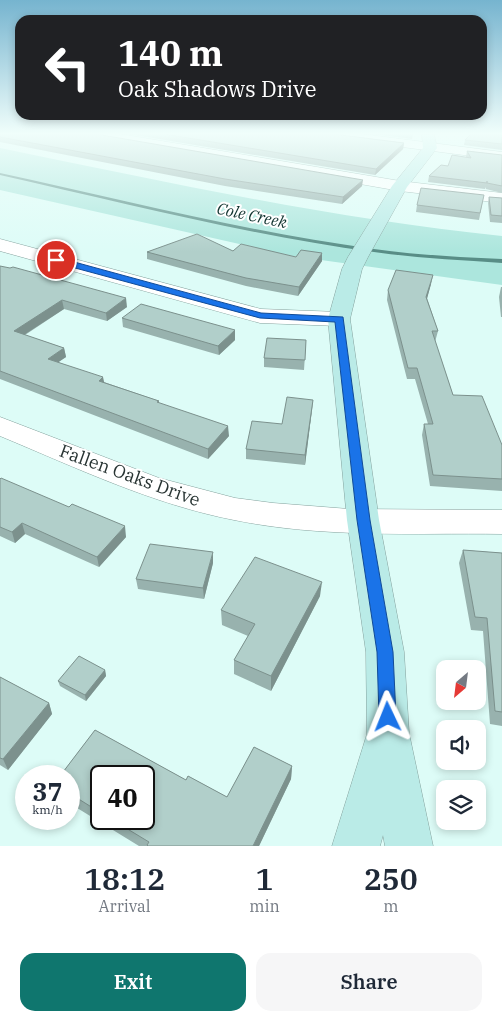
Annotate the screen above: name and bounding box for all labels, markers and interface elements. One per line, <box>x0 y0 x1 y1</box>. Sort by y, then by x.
text: 140 m <box>118 30 223 76</box>
icon: left <box>35 35 100 100</box>
text: Oak Shadows Drive <box>118 74 316 103</box>
water label: Cole Creek <box>215 198 289 232</box>
pin <box>35 239 77 281</box>
icon: arrive <box>42 246 70 274</box>
street label: Fallen Oaks Drive <box>56 439 204 511</box>
north arrow <box>436 660 486 710</box>
map controls <box>436 660 486 830</box>
position arrow <box>361 690 413 742</box>
button: sound <box>436 720 486 770</box>
speed limit sign: 40 <box>90 765 155 830</box>
text: 37 <box>32 775 63 808</box>
button: layers <box>436 780 486 830</box>
text: km/h <box>32 802 63 817</box>
text: 18:12 <box>84 859 165 898</box>
text: 1 <box>255 859 273 898</box>
text: 250 <box>364 859 418 898</box>
text: Arrival <box>99 896 151 916</box>
text: min <box>249 896 280 916</box>
text: m <box>383 896 398 916</box>
button: Exit <box>20 953 246 1011</box>
button: Share <box>256 953 482 1011</box>

